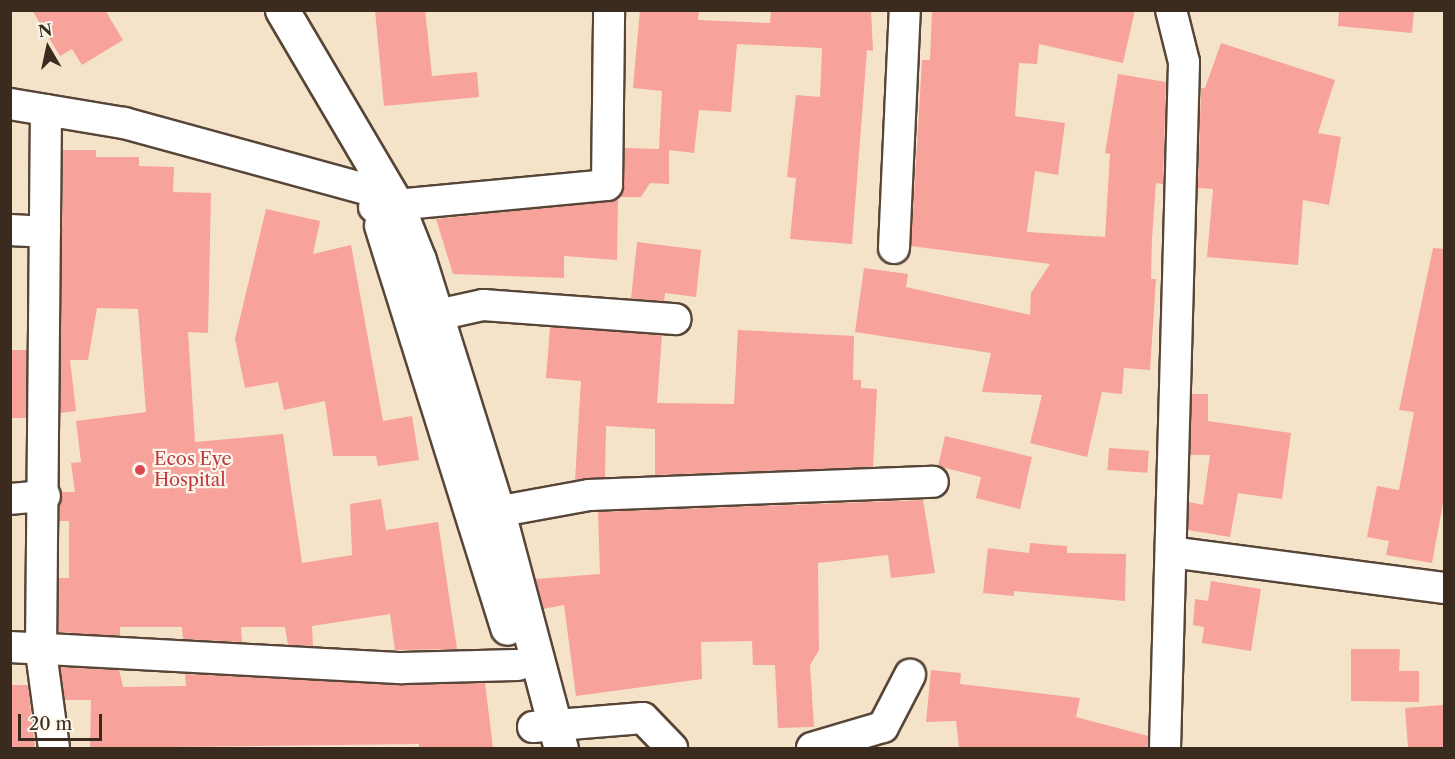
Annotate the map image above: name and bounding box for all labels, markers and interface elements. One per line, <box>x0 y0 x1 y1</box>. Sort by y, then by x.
north arrow <box>18 18 78 78</box>
text: N <box>37 19 54 41</box>
place label: Ecos Eye Hospital <box>154 449 231 492</box>
marker: Ecos Eye Hospital <box>131 461 149 479</box>
scale bar <box>21 702 105 740</box>
text: 20 m <box>29 713 72 735</box>

